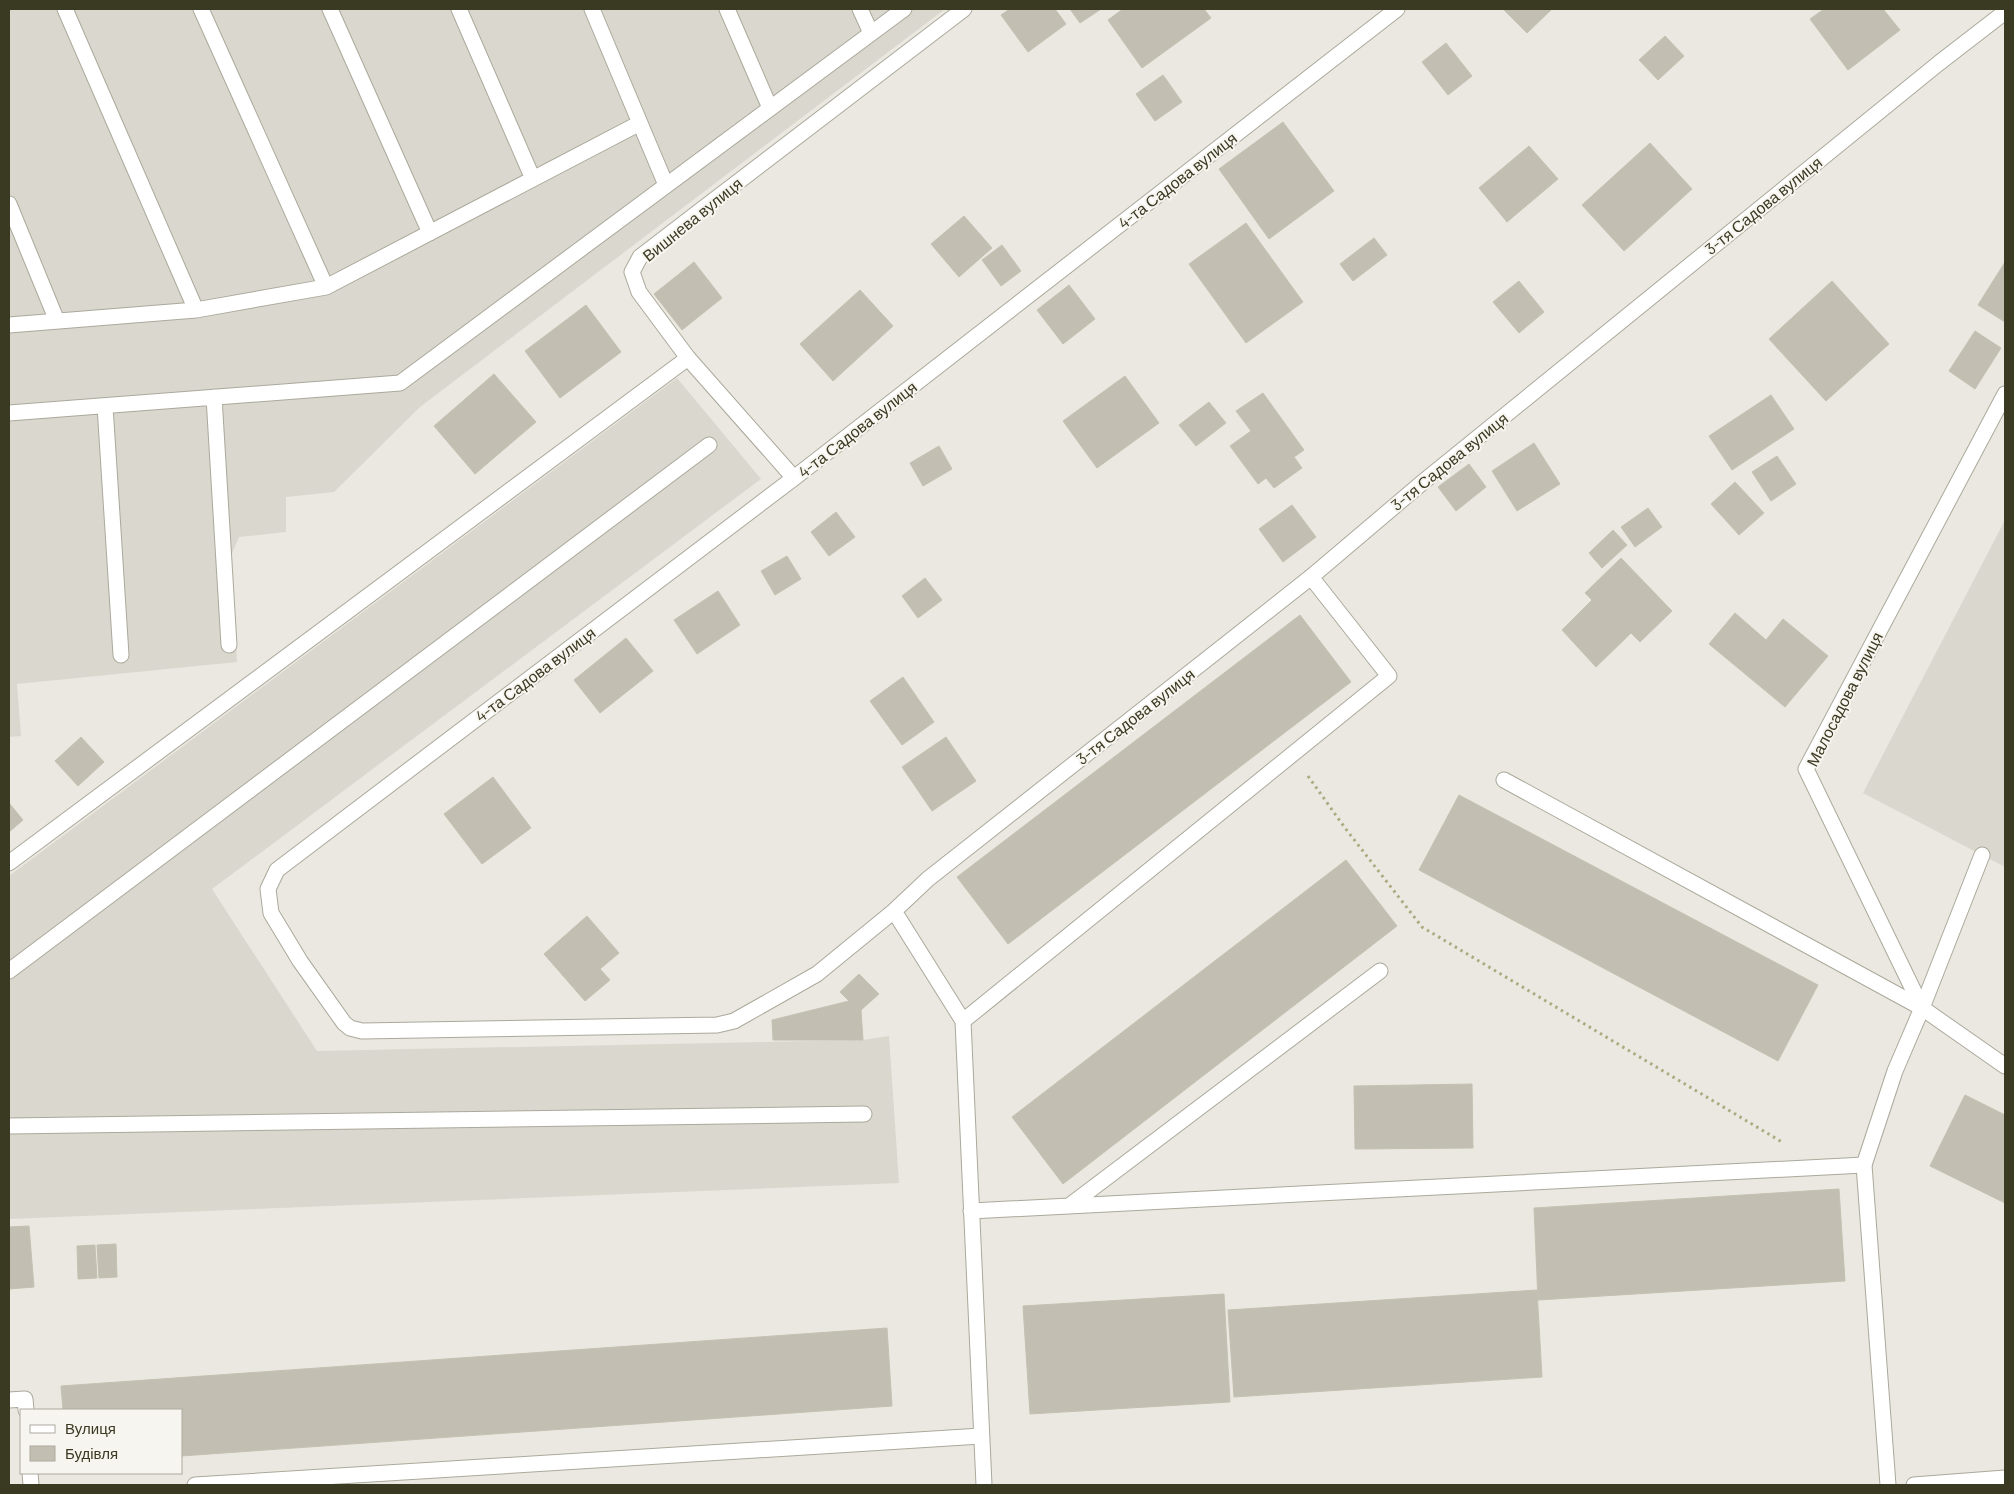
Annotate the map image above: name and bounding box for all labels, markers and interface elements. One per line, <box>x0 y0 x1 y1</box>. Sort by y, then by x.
street label: 4-та Садова вулиця <box>1114 128 1240 232</box>
street label: 3-тя Садова вулиця <box>1701 152 1825 258</box>
street label: Вишнева вулиця <box>638 173 746 265</box>
street label: 4-та Садова вулиця <box>794 377 920 481</box>
street label: 3-тя Садова вулиця <box>1387 408 1511 514</box>
street label: 4-та Садова вулиця <box>471 623 599 725</box>
street label: Малосадова вулиця <box>1802 629 1886 769</box>
street label: 3-тя Садова вулиця <box>1072 664 1198 768</box>
legend <box>20 1409 182 1474</box>
text: Вулиця <box>65 1419 116 1437</box>
text: Будівля <box>65 1444 118 1462</box>

